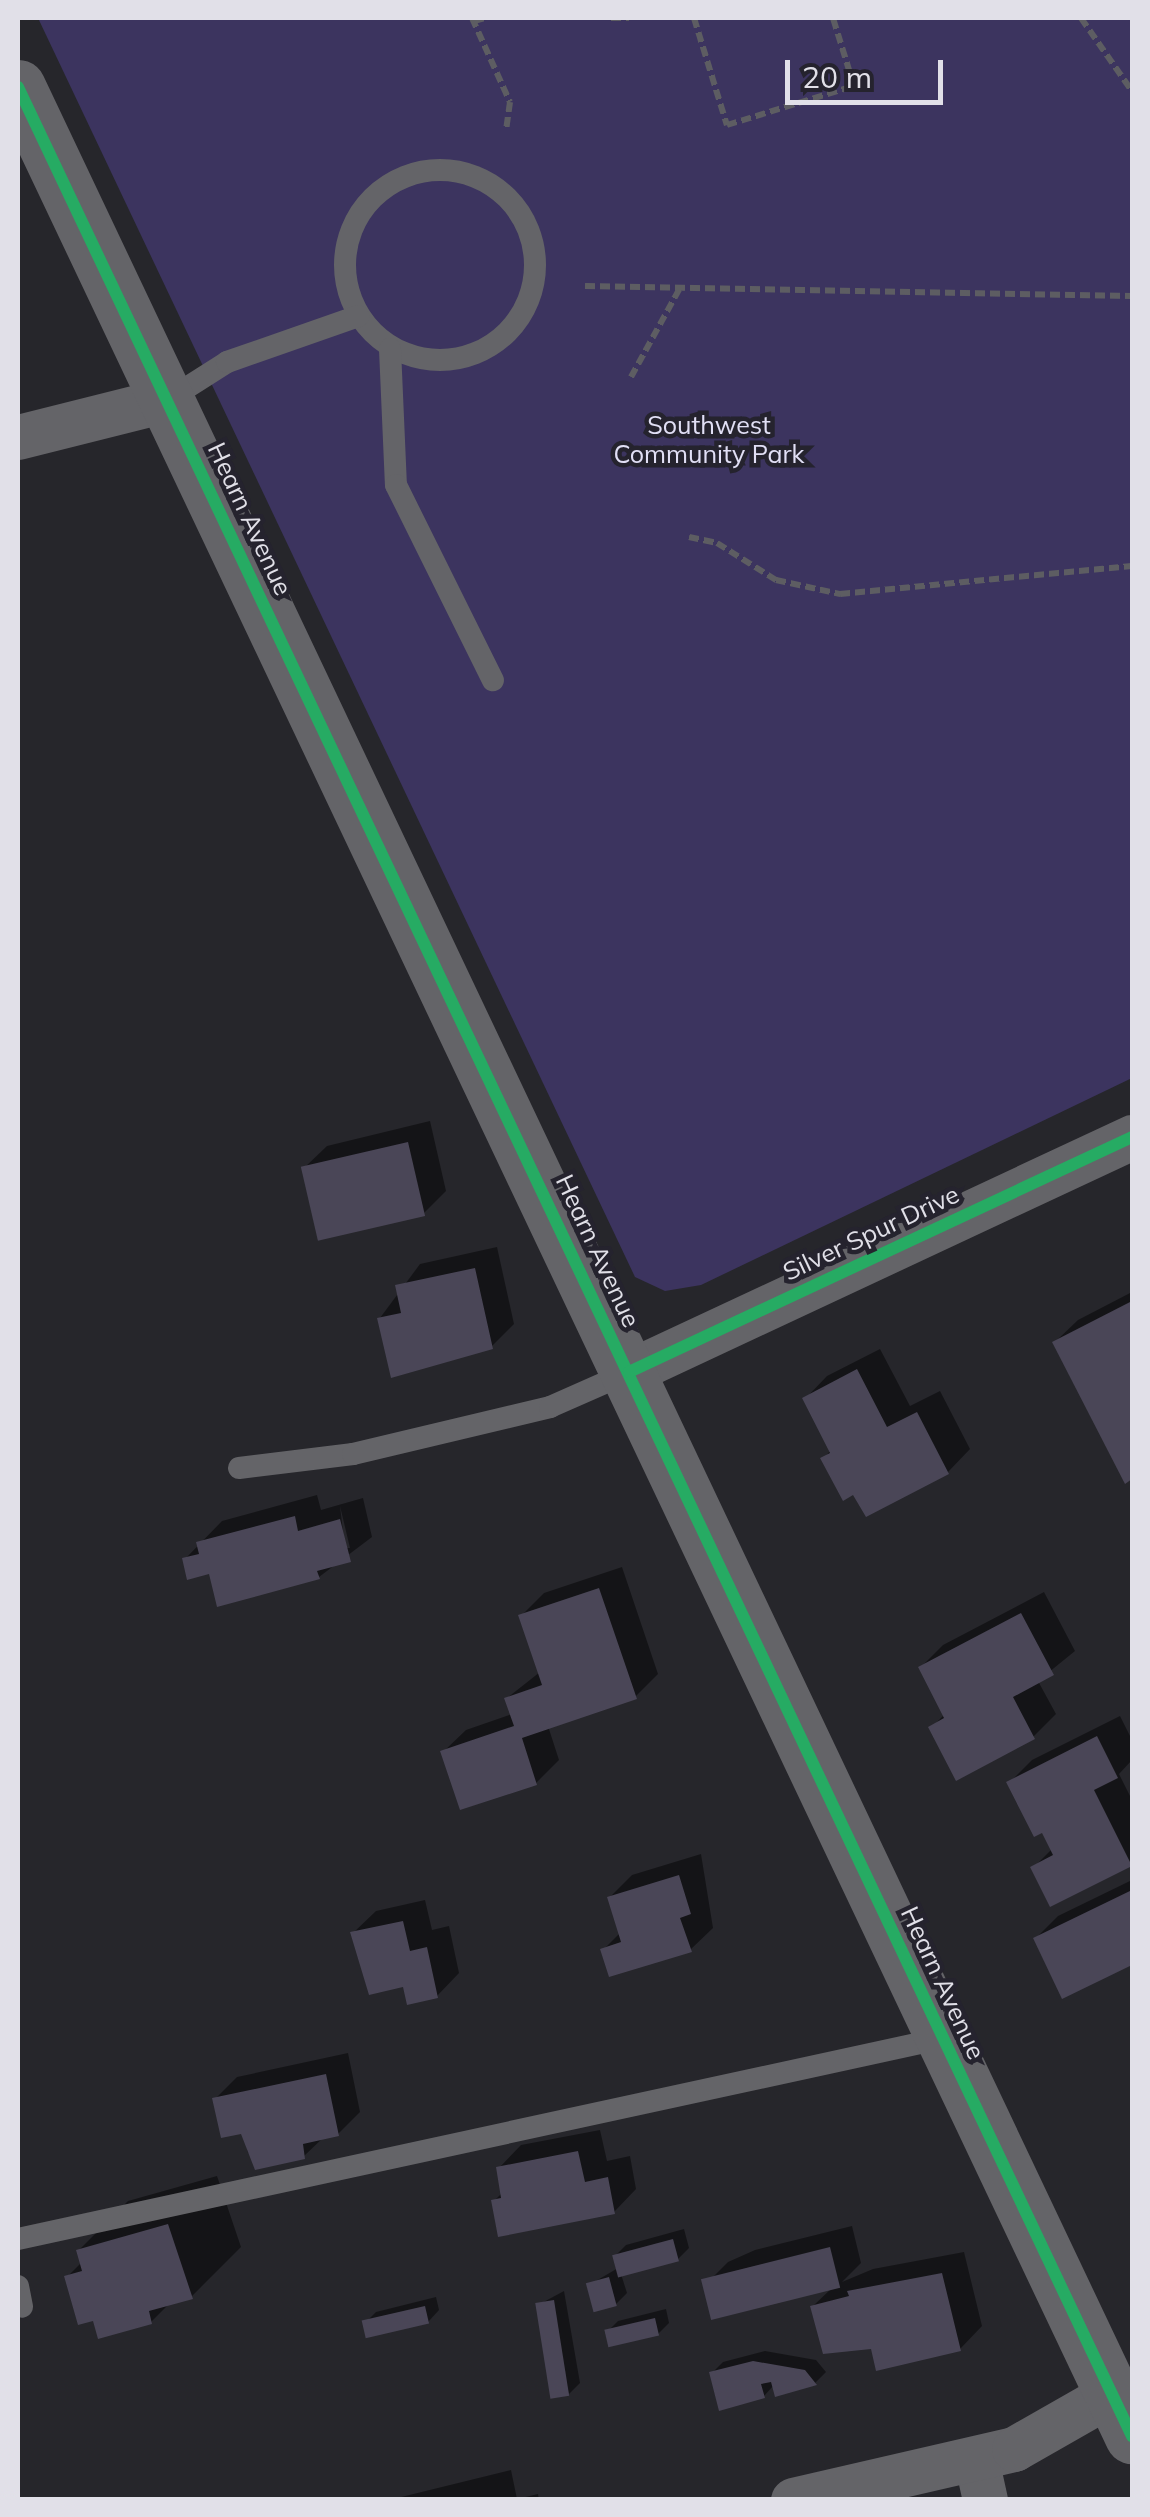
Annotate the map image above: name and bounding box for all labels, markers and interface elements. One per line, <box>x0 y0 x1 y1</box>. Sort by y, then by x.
scale bar <box>790 40 948 102</box>
text: 20 m <box>802 58 872 96</box>
park label: Southwest Community Park <box>614 411 804 470</box>
street label: Hearn Avenue <box>202 438 298 600</box>
street label: Hearn Avenue <box>550 1170 646 1332</box>
street label: Silver Spur Drive <box>778 1179 964 1287</box>
street label: Hearn Avenue <box>895 1902 991 2064</box>

